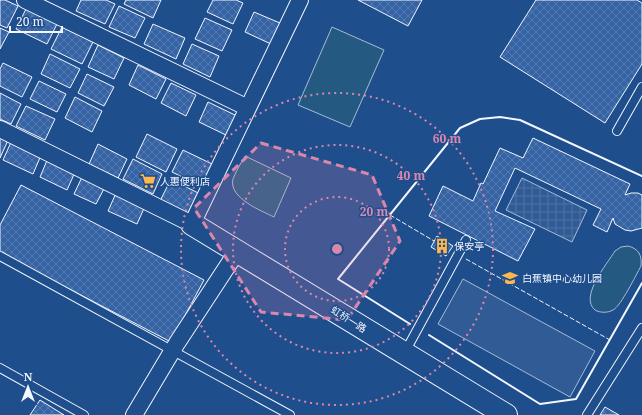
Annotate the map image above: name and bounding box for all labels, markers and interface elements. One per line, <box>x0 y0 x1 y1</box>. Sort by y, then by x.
scale bar <box>10 8 62 34</box>
text: 20 m <box>16 13 44 30</box>
text: 60 m <box>433 130 461 147</box>
text: 40 m <box>397 167 425 184</box>
supermarket icon: 人惠便利店 <box>139 172 157 190</box>
place label: 人惠便利店 <box>160 174 210 188</box>
text: 20 m <box>360 203 388 220</box>
building icon: 保安亭 <box>433 237 451 255</box>
place label: 保安亭 <box>454 239 484 253</box>
centre of rings <box>330 242 344 256</box>
school or university icon: 白蕉镇中心幼儿园 <box>501 269 519 287</box>
place label: 白蕉镇中心幼儿园 <box>522 271 602 285</box>
street label: 虹桥一路 <box>328 302 370 336</box>
north arrow <box>8 367 48 407</box>
text: N <box>24 369 33 384</box>

